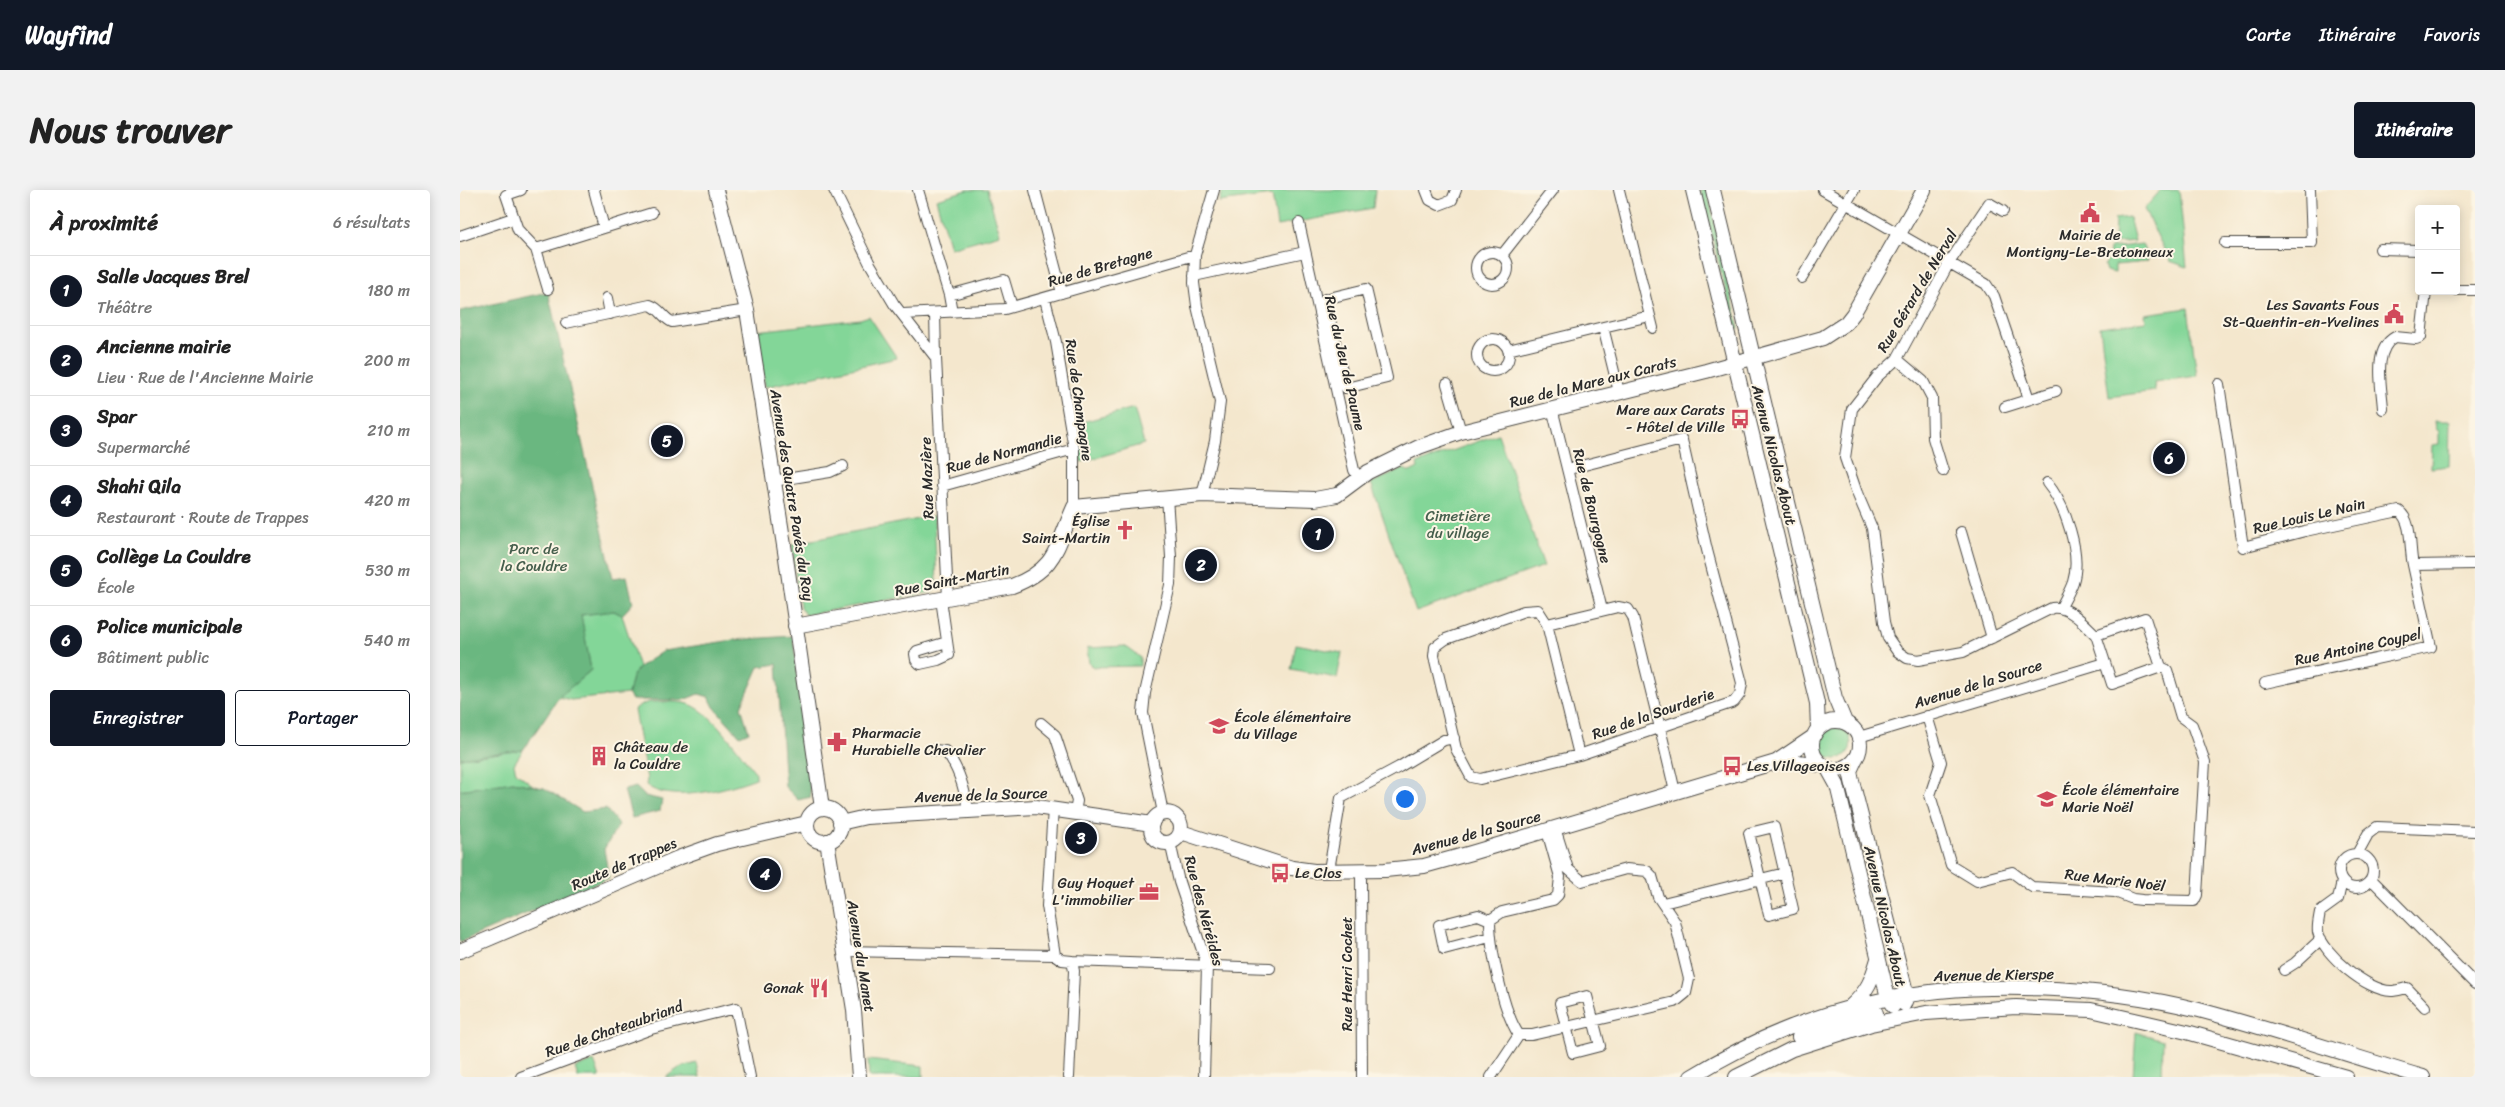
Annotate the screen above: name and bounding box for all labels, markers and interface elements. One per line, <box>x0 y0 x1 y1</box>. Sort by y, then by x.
text: Wayfind <box>25 14 111 56</box>
text: Carte <box>2246 19 2291 51</box>
text: Itinéraire <box>2319 19 2396 51</box>
text: Favoris <box>2424 19 2480 51</box>
text: Nous trouver <box>30 99 230 161</box>
button: Itinéraire <box>2354 102 2475 158</box>
public building icon: Mairie de Montigny-Le-Bretonneux <box>2079 202 2101 224</box>
text: À proximité <box>50 204 158 242</box>
map controls <box>2415 205 2460 295</box>
button: + <box>2415 205 2460 250</box>
text: 6 résultats <box>333 208 410 237</box>
place label: Mairie de Montigny-Le-Bretonneux <box>2007 222 2174 265</box>
street label: Rue Gérard de Nerval <box>1870 224 1965 358</box>
street label: Rue de Bretagne <box>1045 240 1155 294</box>
button: − <box>2415 250 2460 295</box>
text: Salle Jacques Brel <box>97 260 249 293</box>
text: 1 <box>63 276 69 305</box>
text: 180 m <box>367 276 410 305</box>
place label: Les Savants Fous St-Quentin-en-Yvelines <box>2223 292 2380 335</box>
text: Théâtre <box>97 293 152 322</box>
street label: Rue du Jeu de Paume <box>1317 293 1373 433</box>
public building icon: Les Savants Fous St-Quentin-en-Yvelines <box>2383 303 2405 325</box>
text: Ancienne mairie <box>97 330 231 363</box>
street label: Rue de Champagne <box>1058 338 1100 462</box>
text: 2 <box>61 346 71 375</box>
text: 200 m <box>364 346 410 375</box>
street label: Rue de la Mare aux Carats <box>1507 349 1679 415</box>
text: Lieu · Rue de l'Ancienne Mairie <box>97 363 313 392</box>
street label: Avenue Nicolas About <box>1744 381 1804 528</box>
street label: Avenue des Quatre Pavés du Roy <box>762 386 822 603</box>
place label: Mare aux Carats - Hôtel de Ville <box>1616 397 1725 440</box>
text: Spar <box>97 400 136 433</box>
bus stop icon: Mare aux Carats - Hôtel de Ville <box>1729 408 1751 430</box>
text: 3 <box>62 416 70 445</box>
text: 210 m <box>367 416 410 445</box>
pin: 5 <box>651 422 683 460</box>
street label: Rue de Normandie <box>943 425 1065 481</box>
text: Supermarché <box>97 433 190 462</box>
street label: Rue Mazière <box>913 436 941 519</box>
pin: 6 <box>2153 439 2185 477</box>
street label: Rue de Bourgogne <box>1565 446 1619 566</box>
text: Shahi Qila <box>97 470 181 503</box>
text: 4 <box>61 486 71 515</box>
text: 420 m <box>364 486 410 515</box>
street label: Rue Louis Le Nain <box>2250 490 2368 542</box>
text: Restaurant · Route de Trappes <box>97 503 309 532</box>
park label: Cimetière du village <box>1426 503 1491 546</box>
place label: Église Saint-Martin <box>1022 508 1110 551</box>
pin: 1 <box>1302 515 1334 553</box>
church icon: Église Saint-Martin <box>1114 519 1136 541</box>
park label: Parc de la Couldre <box>501 536 568 579</box>
text: Collège La Couldre <box>97 540 251 573</box>
pin: 2 <box>1185 546 1217 584</box>
text: 5 <box>61 556 71 585</box>
text: 530 m <box>365 556 410 585</box>
street label: Rue Saint-Martin <box>893 556 1011 604</box>
text: École <box>97 573 135 602</box>
text: Police municipale <box>97 610 242 643</box>
street label: Rue Antoine Coypel <box>2292 621 2425 673</box>
text: 6 <box>61 626 71 655</box>
text: 540 m <box>364 626 410 655</box>
text: Bâtiment public <box>97 643 209 672</box>
street label: Avenue de la Source <box>1910 652 2046 716</box>
street label: Rue de la Sourderie <box>1588 681 1718 747</box>
button: Enregistrer <box>50 690 225 746</box>
button: Partager <box>235 690 410 746</box>
place label: École élémentaire du Village <box>1234 704 1351 747</box>
school or university icon: École élémentaire du Village <box>1208 715 1230 737</box>
place label: Pharmacie Hurabielle Chevalier <box>852 720 986 763</box>
pharmacy icon: Pharmacie Hurabielle Chevalier <box>826 731 848 753</box>
place label: Château de la Couldre <box>614 734 688 777</box>
building icon: Château de la Couldre <box>588 745 610 767</box>
place label: Les Villageoises <box>1747 753 1850 779</box>
bus stop icon: Les Villageoises <box>1721 755 1743 777</box>
place label: École élémentaire Marie Noël <box>2062 777 2179 820</box>
street label: Avenue de la Source <box>913 780 1048 810</box>
your location <box>1392 786 1418 812</box>
school or university icon: École élémentaire Marie Noël <box>2036 788 2058 810</box>
street label: Avenue de la Source <box>1407 803 1544 863</box>
pin: 3 <box>1065 819 1097 857</box>
street label: Route de Trappes <box>567 830 682 898</box>
street label: Avenue Nicolas About <box>1856 842 1914 990</box>
street label: Rue des Néréides <box>1177 853 1231 969</box>
pin: 4 <box>749 855 781 893</box>
place label: Le Clos <box>1295 860 1342 886</box>
street label: Rue Marie Noël <box>2063 861 2167 899</box>
bus stop icon: Le Clos <box>1269 862 1291 884</box>
place label: Guy Hoquet L'immobilier <box>1052 870 1135 913</box>
office icon: Guy Hoquet L'immobilier <box>1138 881 1160 903</box>
street label: Avenue du Manet <box>839 897 883 1014</box>
street label: Rue Henri Cochet <box>1334 916 1360 1031</box>
street label: Avenue de Kierspe <box>1933 961 2055 989</box>
place label: Gonak <box>763 975 804 1001</box>
restaurant icon: Gonak <box>808 977 830 999</box>
street label: Rue de Chateaubriand <box>542 993 687 1065</box>

